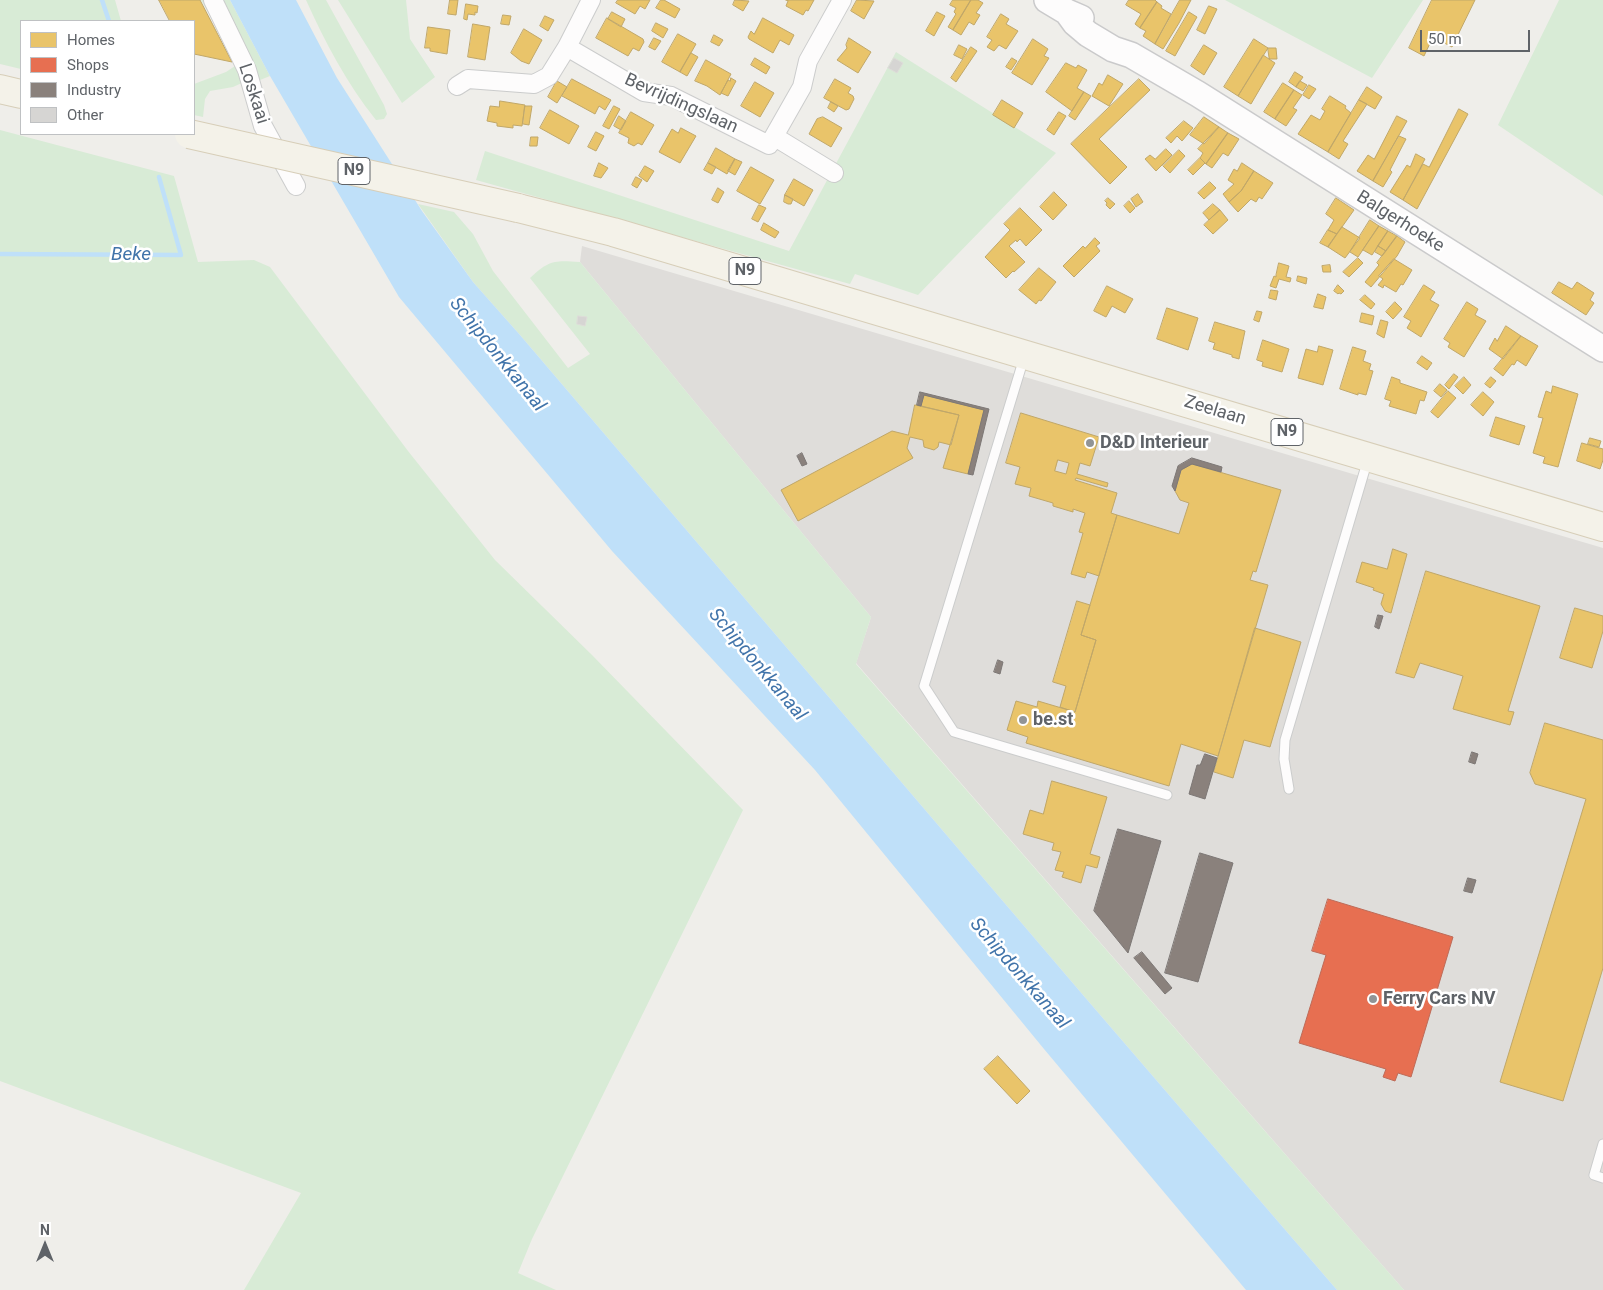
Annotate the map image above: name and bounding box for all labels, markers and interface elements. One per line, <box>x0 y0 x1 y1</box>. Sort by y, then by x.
legend <box>20 20 195 135</box>
scale bar <box>1423 20 1533 52</box>
text: 50 m <box>1428 30 1462 48</box>
text: Homes <box>67 31 115 49</box>
text: Shops <box>67 56 109 74</box>
street label: Loskaai <box>233 61 273 127</box>
street label: Bevrijdingslaan <box>621 69 741 139</box>
text: Industry <box>67 81 121 99</box>
text: Other <box>67 106 104 124</box>
road number: N9 <box>338 158 370 185</box>
street label: Balgerhoeke <box>1352 187 1448 257</box>
water label: Beke <box>111 244 151 266</box>
road number: N9 <box>729 258 761 284</box>
water label: Schipdonkkanaal <box>444 293 550 417</box>
street label: Zeelaan <box>1181 391 1249 431</box>
road number: N9 <box>1271 418 1303 446</box>
place label: D&D Interieur <box>1100 432 1209 454</box>
marker: D&D Interieur <box>1084 437 1096 449</box>
water label: Schipdonkkanaal <box>703 604 811 726</box>
place label: be.st <box>1033 709 1073 731</box>
marker: be.st <box>1017 714 1029 726</box>
water label: Schipdonkkanaal <box>964 914 1074 1034</box>
place label: Ferry Cars NV <box>1383 988 1495 1010</box>
marker: Ferry Cars NV <box>1367 993 1379 1005</box>
north arrow <box>20 1220 70 1270</box>
text: N <box>40 1222 50 1238</box>

